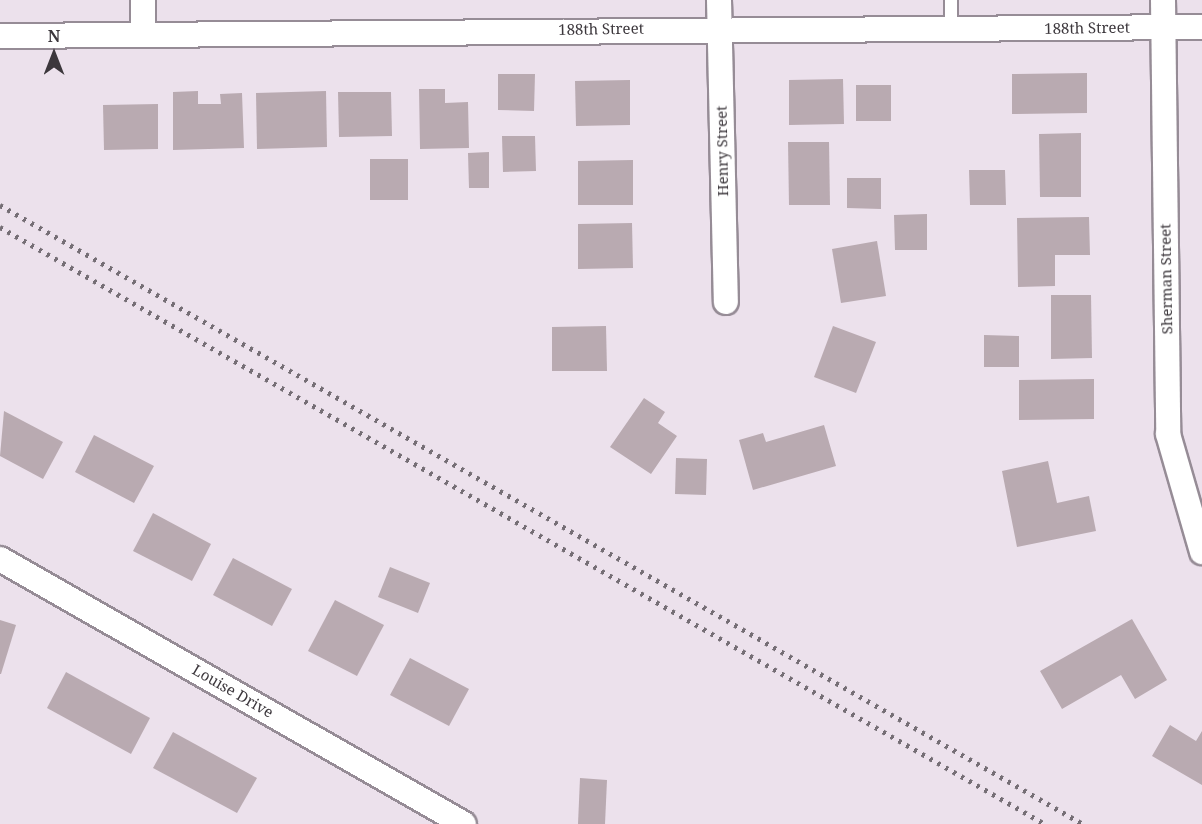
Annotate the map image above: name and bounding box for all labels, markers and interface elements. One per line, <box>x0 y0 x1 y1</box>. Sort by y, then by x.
street label: 188th Street <box>1044 18 1130 38</box>
street label: 188th Street <box>558 19 644 39</box>
north arrow <box>24 24 84 84</box>
text: N <box>48 25 60 47</box>
street label: Henry Street <box>712 105 732 197</box>
street label: Sherman Street <box>1156 223 1176 335</box>
street label: Louise Drive <box>189 661 277 721</box>

